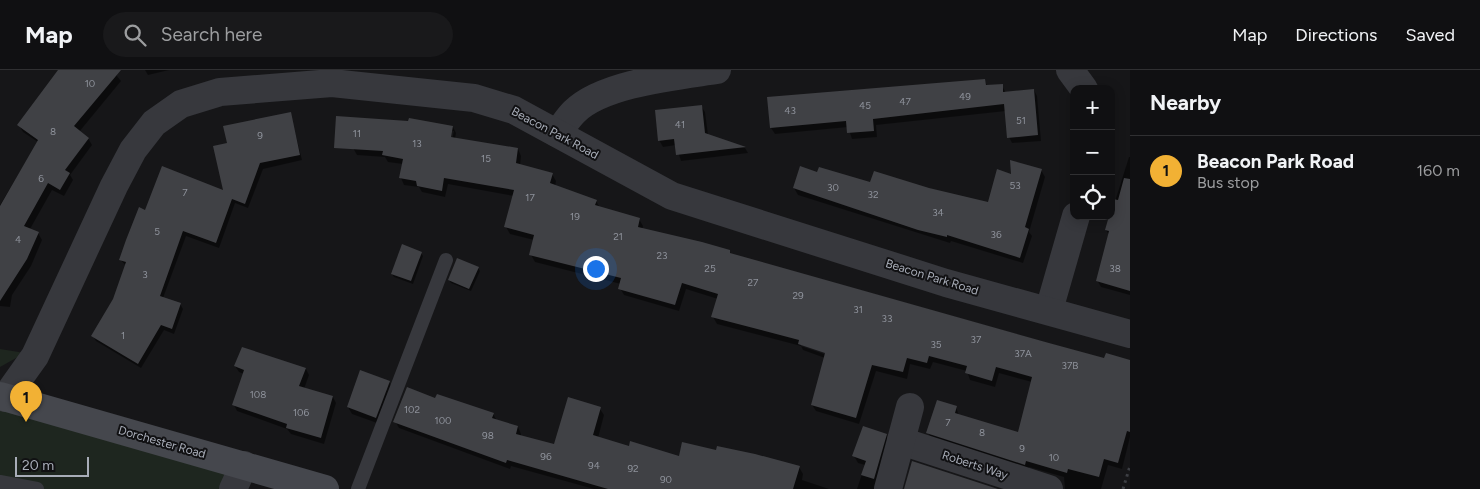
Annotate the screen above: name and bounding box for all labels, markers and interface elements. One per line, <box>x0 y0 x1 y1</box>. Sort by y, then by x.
search box <box>103 12 453 57</box>
text: Map <box>25 20 73 49</box>
icon: search <box>121 21 149 49</box>
text: Search here <box>161 23 262 46</box>
text: Map <box>1232 24 1267 46</box>
text: Directions <box>1295 24 1377 46</box>
text: Saved <box>1405 24 1455 46</box>
house number: 10 <box>85 77 95 90</box>
map controls <box>1070 85 1115 220</box>
button: + <box>1070 85 1115 130</box>
house number: 49 <box>959 90 971 103</box>
text: Nearby <box>1150 90 1221 115</box>
house number: 47 <box>899 95 911 108</box>
house number: 45 <box>859 99 871 112</box>
street label: Beacon Park Road <box>509 104 601 162</box>
house number: 43 <box>784 104 796 117</box>
house number: 51 <box>1016 114 1026 127</box>
house number: 41 <box>675 118 685 131</box>
house number: 8 <box>50 125 56 138</box>
house number: 11 <box>353 127 361 140</box>
house number: 9 <box>257 129 263 142</box>
button: − <box>1070 130 1115 175</box>
house number: 13 <box>412 137 422 150</box>
text: Beacon Park Road <box>1197 150 1354 173</box>
house number: 15 <box>481 152 491 165</box>
text: 1 <box>1163 161 1169 180</box>
text: 160 m <box>1417 161 1460 180</box>
house number: 6 <box>38 172 44 185</box>
text: Bus stop <box>1197 173 1259 192</box>
button: locate <box>1070 175 1115 220</box>
house number: 53 <box>1009 179 1021 192</box>
house number: 30 <box>827 181 839 194</box>
house number: 7 <box>182 186 188 199</box>
house number: 32 <box>867 188 879 201</box>
house number: 17 <box>525 191 535 204</box>
house number: 34 <box>932 206 944 219</box>
house number: 19 <box>570 210 580 223</box>
house number: 5 <box>154 225 160 238</box>
house number: 36 <box>990 228 1002 241</box>
house number: 21 <box>613 230 623 243</box>
house number: 4 <box>15 233 21 246</box>
house number: 23 <box>656 249 668 262</box>
your location <box>583 256 609 282</box>
street label: Beacon Park Road <box>884 256 980 298</box>
house number: 25 <box>704 262 716 275</box>
house number: 38 <box>1109 262 1121 275</box>
house number: 3 <box>142 268 148 281</box>
house number: 27 <box>748 276 759 289</box>
house number: 29 <box>792 289 804 302</box>
house number: 31 <box>853 303 863 316</box>
house number: 33 <box>882 312 892 325</box>
house number: 1 <box>121 329 125 342</box>
house number: 37 <box>971 333 982 346</box>
house number: 35 <box>930 338 942 351</box>
house number: 37A <box>1014 347 1032 360</box>
house number: 37B <box>1062 359 1078 372</box>
pin: 1 <box>10 381 42 422</box>
house number: 108 <box>250 388 266 401</box>
house number: 102 <box>404 403 420 416</box>
house number: 106 <box>293 406 309 419</box>
house number: 100 <box>435 414 451 427</box>
house number: 7 <box>945 416 951 429</box>
street label: Dorchester Road <box>117 423 207 461</box>
house number: 8 <box>979 426 985 439</box>
house number: 98 <box>482 429 494 442</box>
house number: 9 <box>1019 442 1025 455</box>
street label: Roberts Way <box>940 448 1010 482</box>
house number: 96 <box>540 450 552 463</box>
house number: 10 <box>1049 451 1059 464</box>
scale bar <box>15 454 89 477</box>
text: 20 m <box>22 457 54 474</box>
house number: 94 <box>588 459 600 472</box>
house number: 92 <box>627 462 639 475</box>
house number: 90 <box>660 473 672 486</box>

